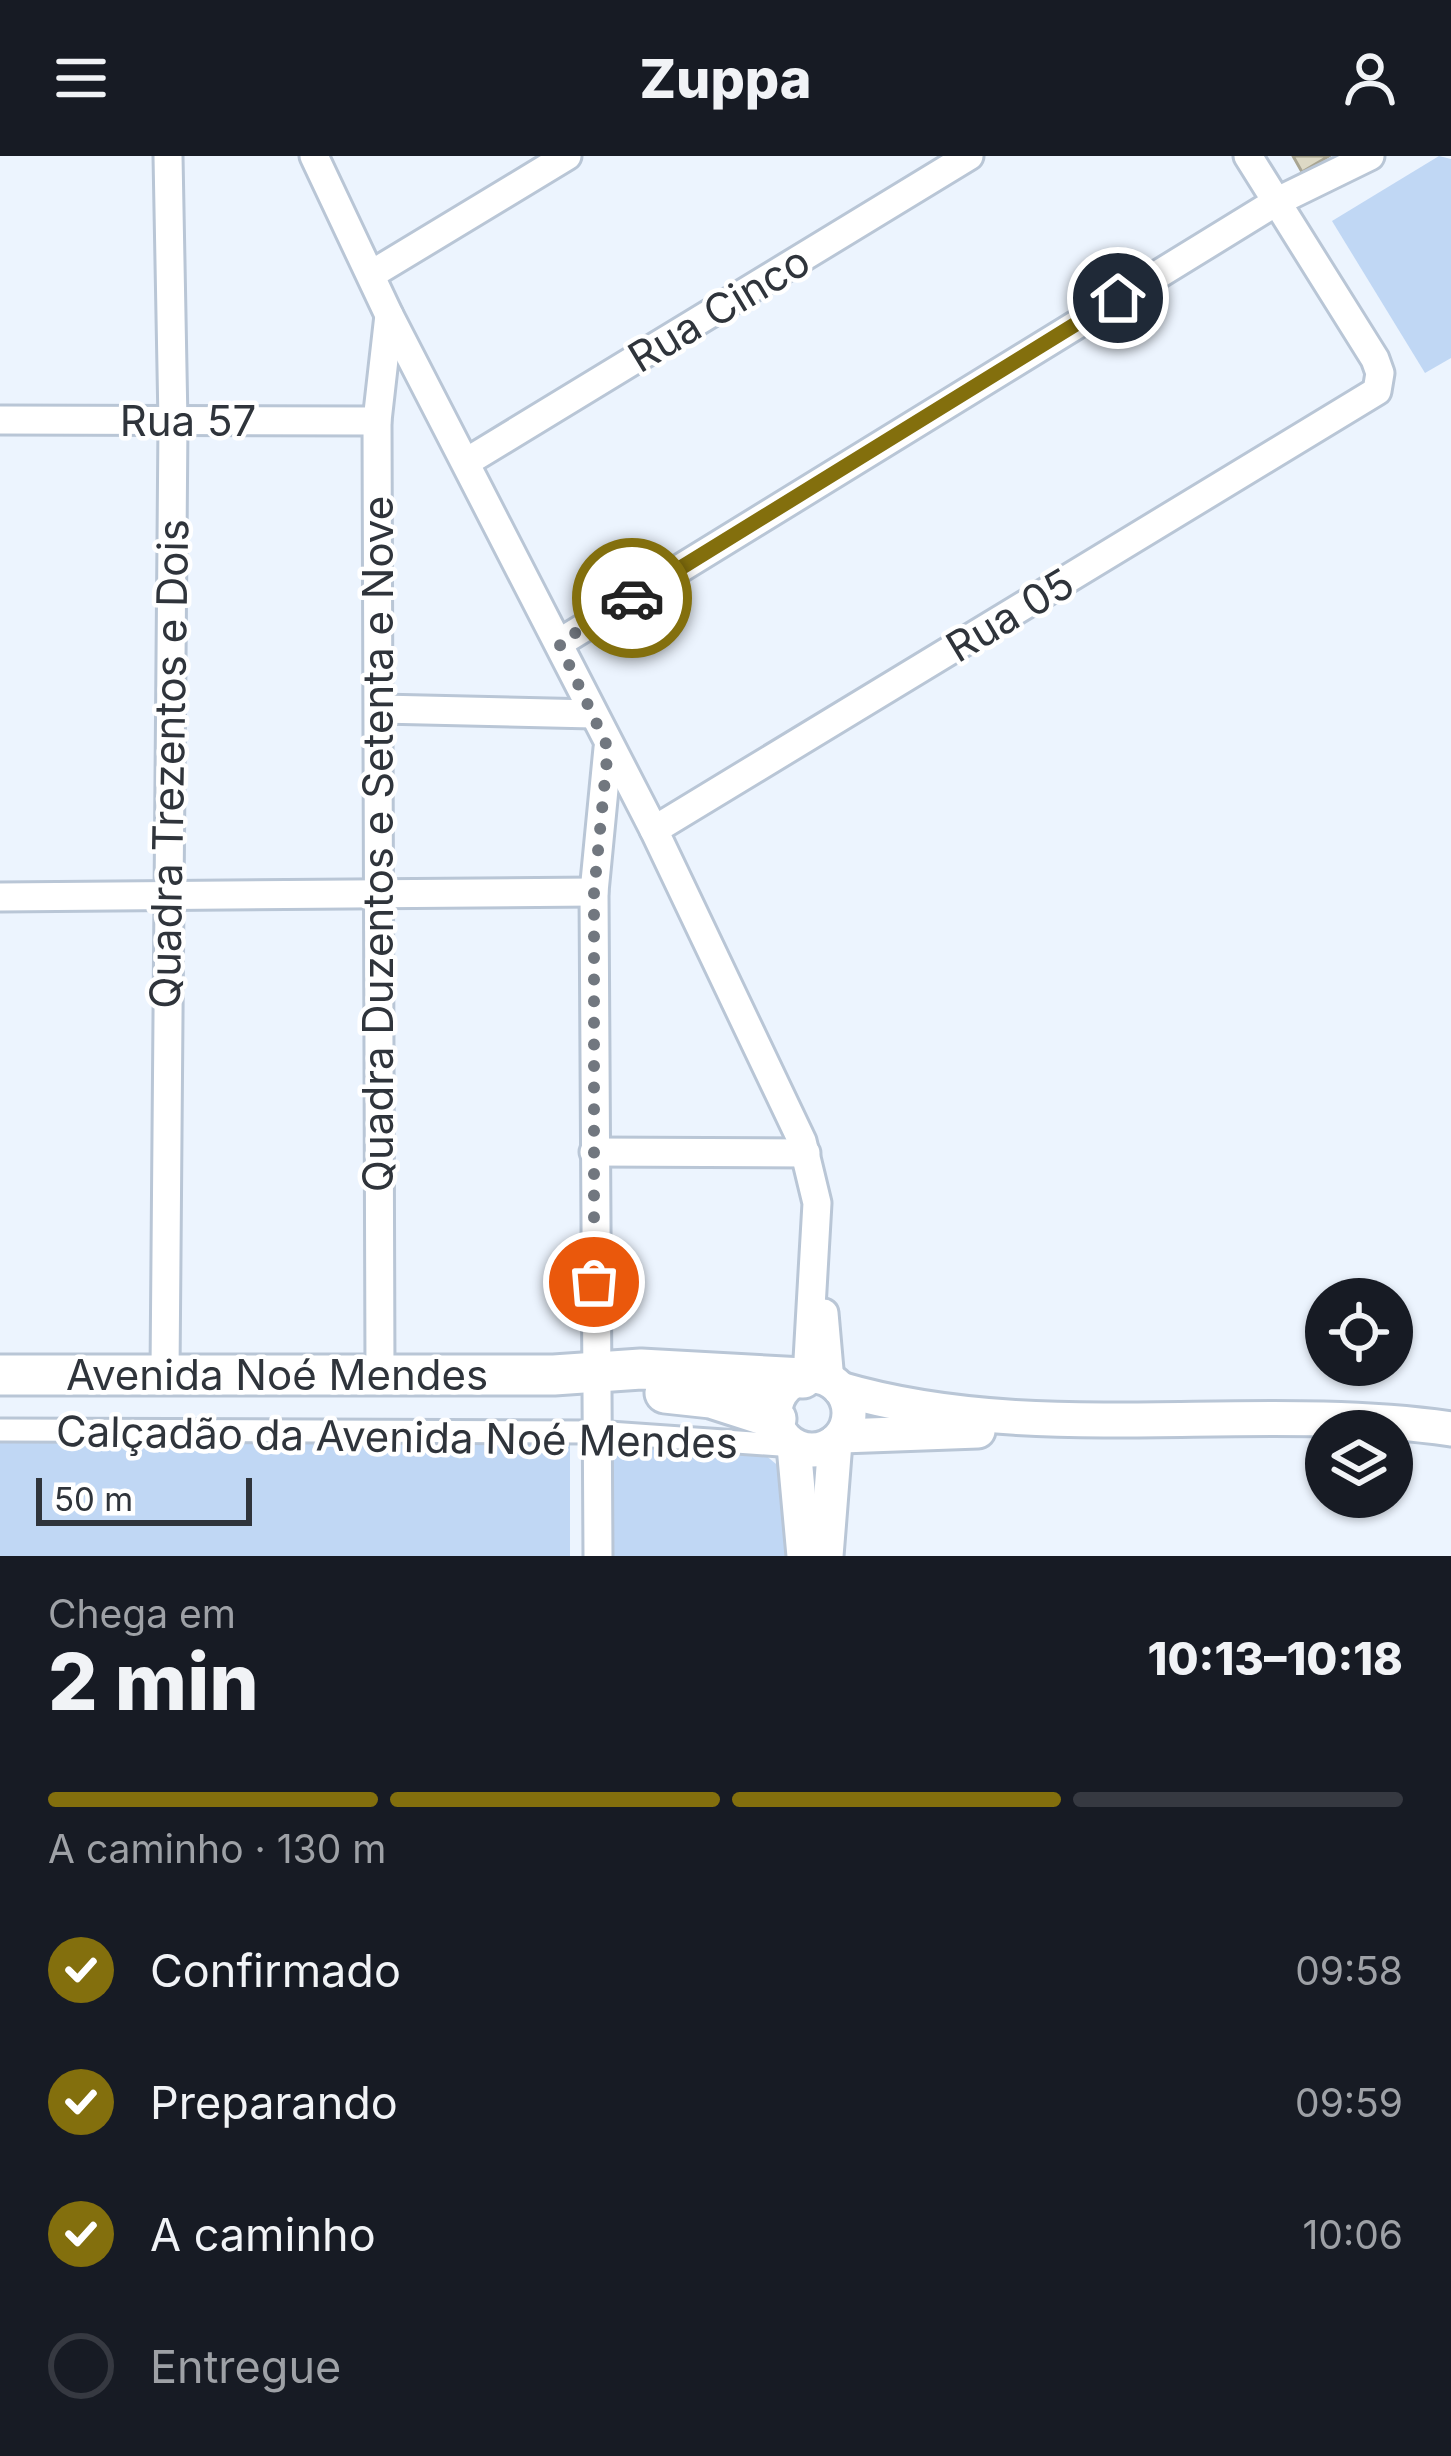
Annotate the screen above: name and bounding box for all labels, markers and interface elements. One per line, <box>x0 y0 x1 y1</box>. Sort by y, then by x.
icon: menu <box>48 45 114 111</box>
icon: person <box>1337 45 1403 111</box>
text: Zuppa <box>639 46 812 111</box>
street label: Rua Cinco <box>619 235 818 382</box>
pin <box>1067 247 1169 349</box>
icon: home <box>1085 265 1151 331</box>
street label: Rua 57 <box>120 395 256 446</box>
street label: Quadra Duzentos e Setenta e Nove <box>352 496 403 1192</box>
street label: Quadra Trezentos e Dois <box>139 519 198 1009</box>
courier <box>572 538 692 658</box>
street label: Rua 05 <box>937 557 1083 672</box>
icon: car <box>599 565 665 631</box>
pin <box>543 1231 645 1333</box>
icon: bag <box>561 1249 627 1315</box>
map controls <box>1305 1278 1413 1518</box>
button: locate <box>1305 1278 1413 1386</box>
street label: Avenida Noé Mendes <box>66 1349 488 1400</box>
street label: Calçadão da Avenida Noé Mendes <box>56 1405 738 1468</box>
button: layers <box>1305 1410 1413 1518</box>
scale bar <box>36 1472 252 1525</box>
text: 50 m <box>54 1479 133 1519</box>
text: Chega em <box>48 1590 236 1637</box>
text: 10:13–10:18 <box>1148 1631 1403 1686</box>
text: 2 min <box>48 1634 259 1729</box>
text: A caminho · 130 m <box>48 1825 386 1872</box>
icon: check <box>48 1937 114 2003</box>
text: Confirmado <box>150 1943 401 1998</box>
text: 09:58 <box>1295 1947 1403 1994</box>
icon: check <box>48 2069 114 2135</box>
text: Preparando <box>150 2075 398 2130</box>
text: 09:59 <box>1295 2079 1403 2126</box>
icon: check <box>48 2201 114 2267</box>
text: A caminho <box>150 2207 376 2262</box>
text: 10:06 <box>1303 2211 1403 2258</box>
text: Entregue <box>150 2339 341 2394</box>

